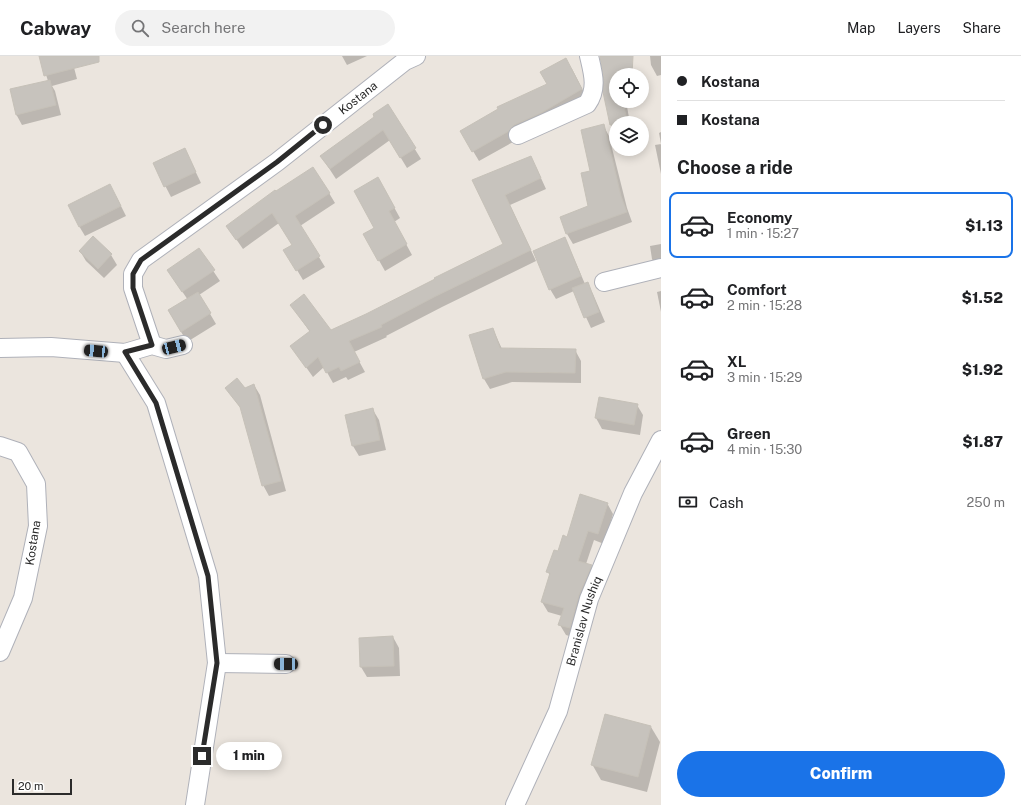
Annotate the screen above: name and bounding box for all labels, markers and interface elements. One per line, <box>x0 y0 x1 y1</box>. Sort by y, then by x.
search box <box>115 10 395 46</box>
text: Cabway <box>20 17 91 39</box>
icon: search <box>129 17 151 39</box>
text: Search here <box>161 19 245 36</box>
text: Map <box>847 20 875 36</box>
text: Layers <box>897 20 941 36</box>
text: Share <box>963 20 1001 36</box>
map controls <box>609 68 649 156</box>
button: locate <box>609 68 649 108</box>
text: Kostana <box>701 73 760 90</box>
street label: Kostana <box>336 79 380 118</box>
text: Kostana <box>701 111 760 128</box>
route start <box>314 116 332 134</box>
button: layers <box>609 116 649 156</box>
text: Choose a ride <box>677 157 793 178</box>
icon: car <box>679 207 715 243</box>
text: Economy <box>727 209 792 226</box>
text: $1.13 <box>965 217 1003 234</box>
text: 1 min · 15:27 <box>727 226 799 241</box>
icon: car <box>679 279 715 315</box>
text: Comfort <box>727 281 787 298</box>
text: $1.52 <box>962 289 1003 306</box>
text: 2 min · 15:28 <box>727 298 802 313</box>
car <box>161 338 187 356</box>
car <box>84 344 108 358</box>
icon: car <box>679 351 715 387</box>
text: XL <box>727 353 746 370</box>
text: $1.92 <box>962 361 1003 378</box>
text: 3 min · 15:29 <box>727 370 802 385</box>
icon: car <box>679 423 715 459</box>
text: Green <box>727 425 771 442</box>
text: $1.87 <box>962 433 1003 450</box>
text: 4 min · 15:30 <box>727 442 802 457</box>
icon: cash <box>677 491 699 513</box>
text: Cash <box>709 494 744 511</box>
text: 250 m <box>967 495 1005 510</box>
street label: Kostana <box>23 520 43 566</box>
street label: Branislav Nushiq <box>564 574 605 668</box>
car <box>274 658 298 670</box>
callout: 1 min <box>216 742 282 770</box>
route end <box>193 747 211 765</box>
text: 1 min <box>233 748 265 763</box>
button: Confirm <box>677 751 1005 797</box>
scale bar <box>12 777 72 796</box>
text: 20 m <box>18 780 43 792</box>

